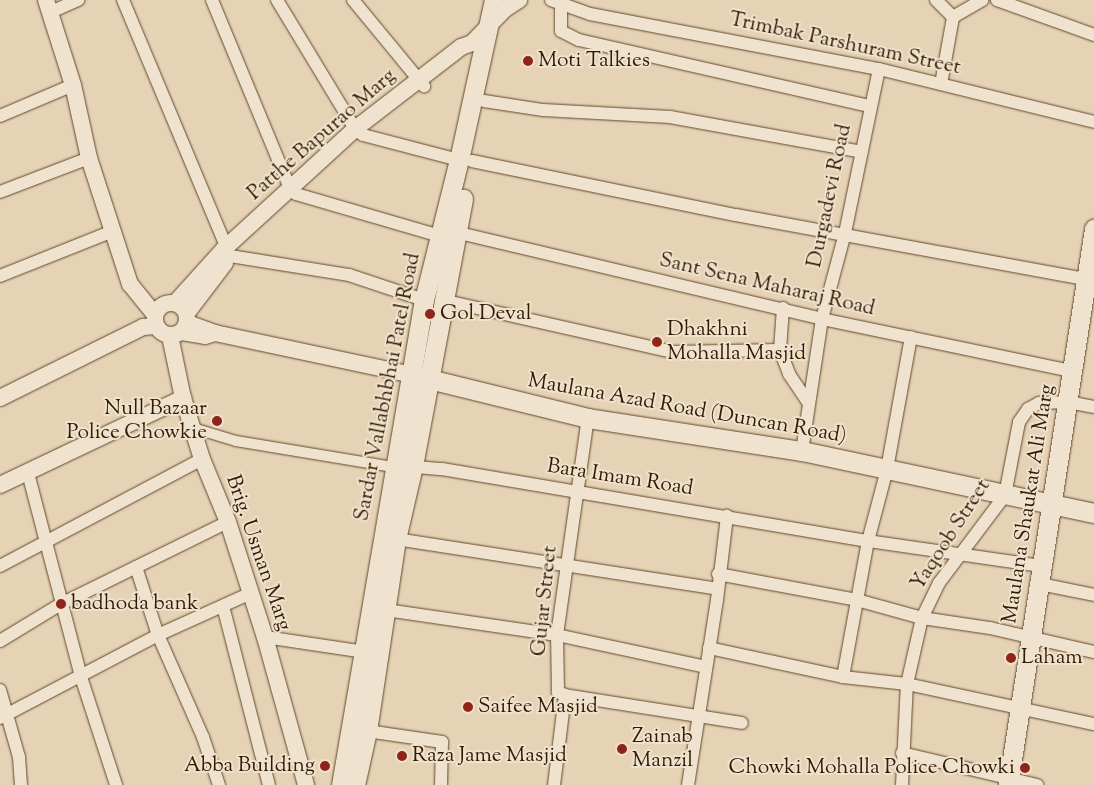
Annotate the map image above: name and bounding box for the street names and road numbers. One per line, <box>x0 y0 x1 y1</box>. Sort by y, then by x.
street label: Trimbak Parshuram Street <box>727 7 963 81</box>
street label: Patthe Bapurao Marg <box>243 64 401 206</box>
street label: Durgadevi Road <box>802 122 858 270</box>
street label: Sant Sena Maharaj Road <box>657 248 877 322</box>
street label: Sardar Vallabhbhai Patel Road <box>350 251 426 523</box>
street label: Maulana Azad Road (Duncan Road) <box>526 369 848 449</box>
street label: Maulana Shaukat Ali Marg <box>998 383 1060 625</box>
street label: Bara Imam Road <box>545 454 695 502</box>
street label: Brig. Usman Marg <box>220 472 296 634</box>
street label: Yaqoob Street <box>906 475 996 595</box>
street label: Gujar Street <box>527 544 563 658</box>

